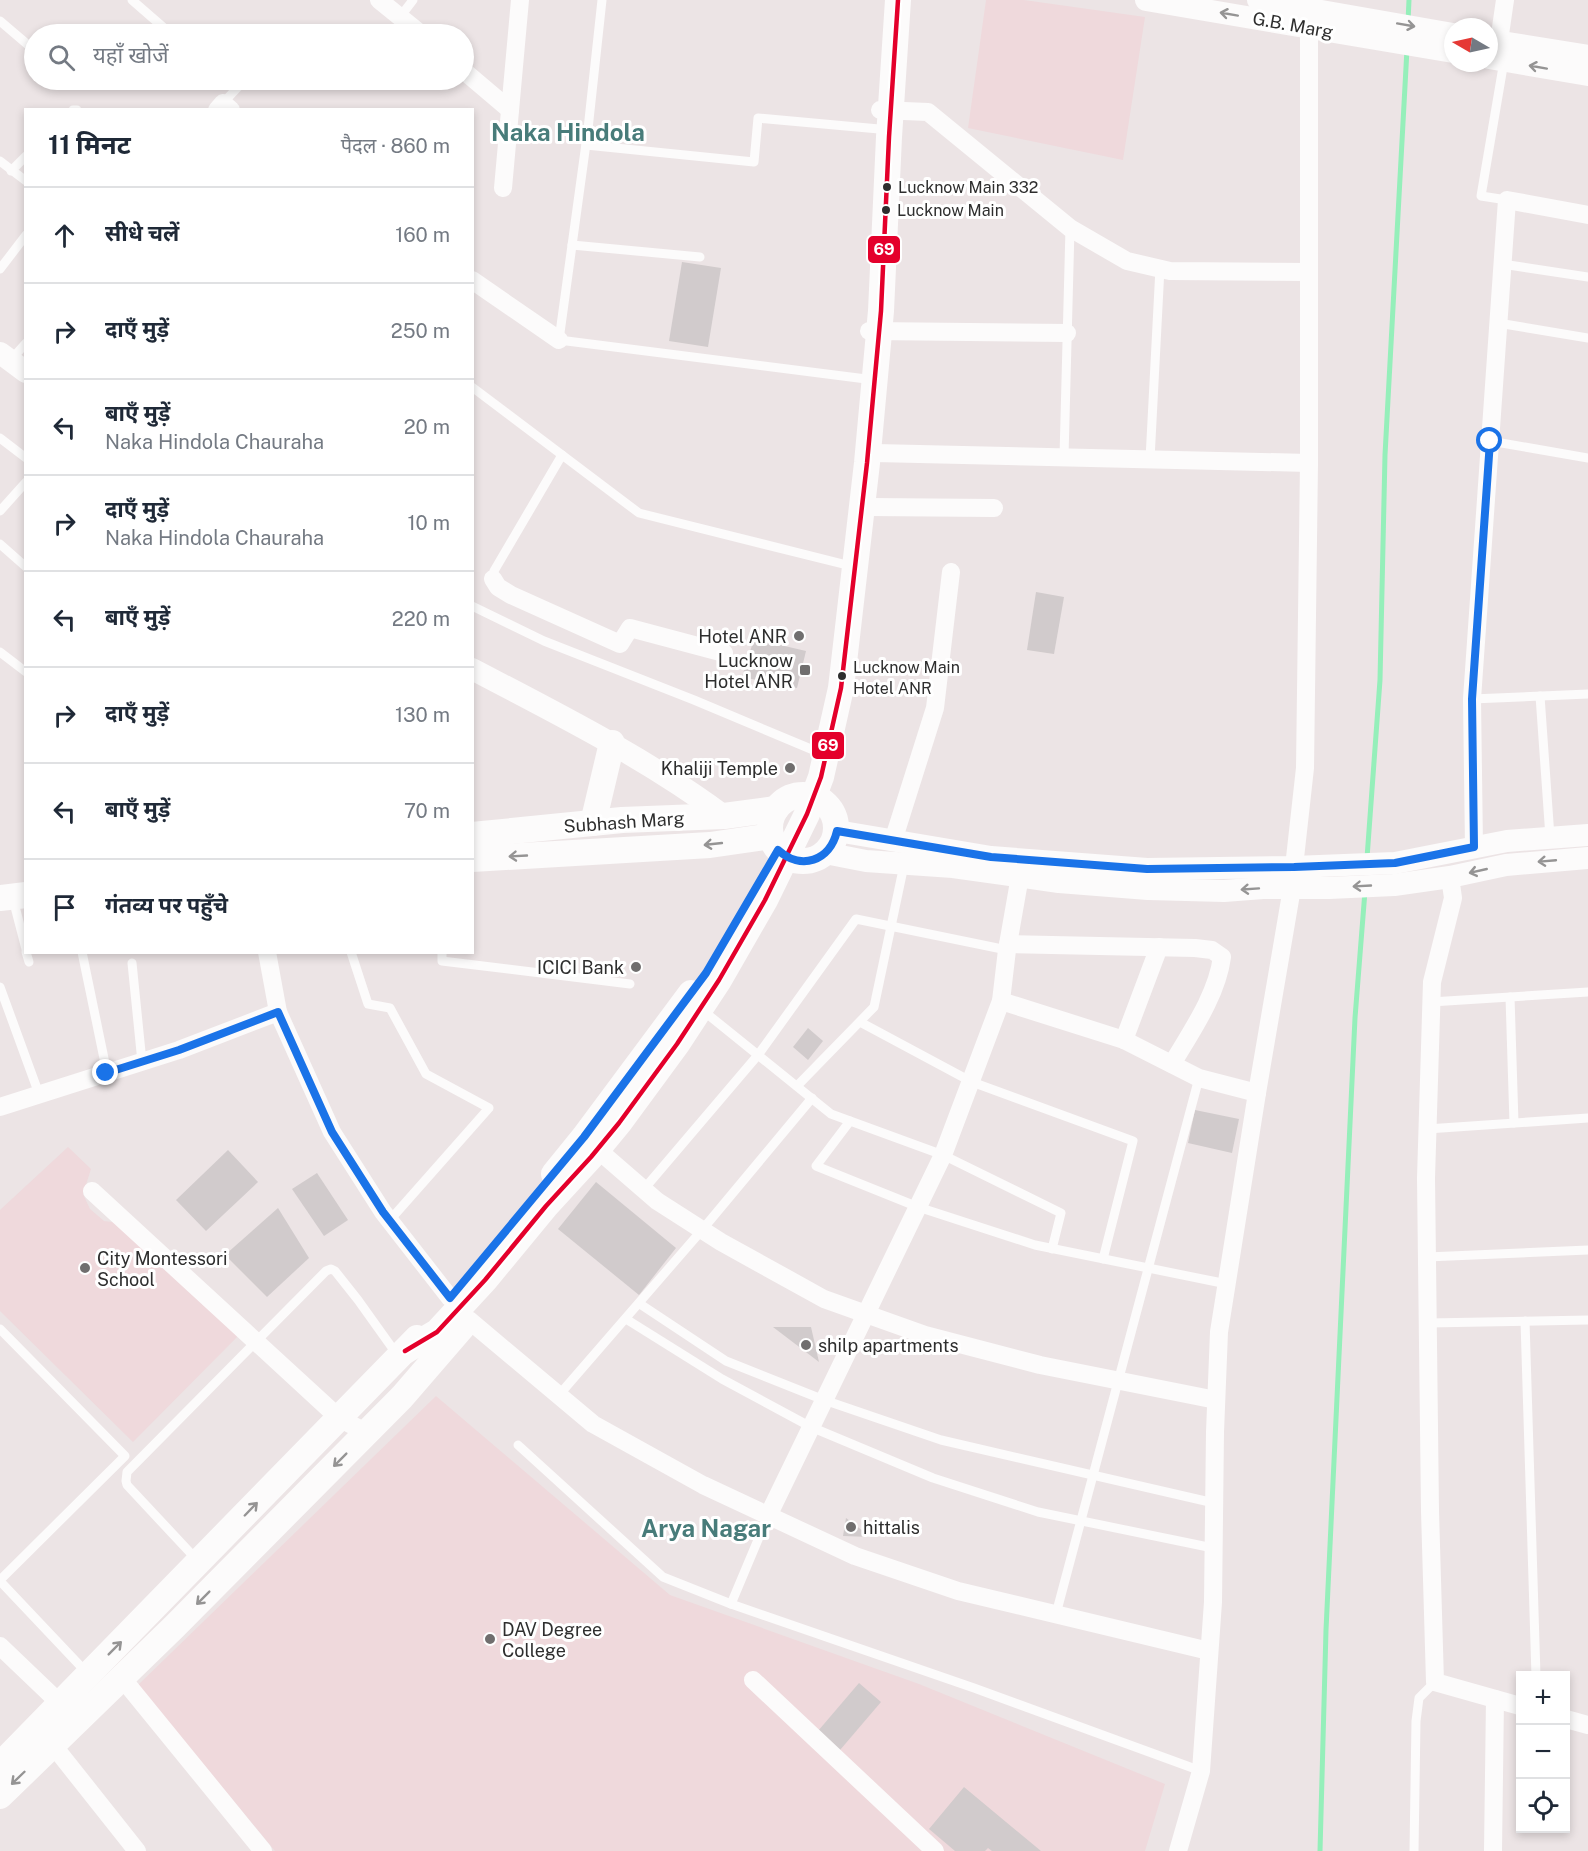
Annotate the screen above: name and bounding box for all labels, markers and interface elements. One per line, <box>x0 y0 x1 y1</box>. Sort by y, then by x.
street label: G.B. Marg <box>1251 8 1335 42</box>
one-way arrow <box>1220 9 1240 20</box>
north arrow <box>1444 18 1498 72</box>
one-way arrow <box>1395 20 1415 31</box>
search box <box>24 24 474 90</box>
icon: search <box>45 41 78 74</box>
text: यहाँ खोजें <box>93 42 169 68</box>
one-way arrow <box>1529 61 1549 72</box>
district label: Naka Hindola <box>491 118 645 146</box>
text: 11 मिनट <box>48 129 131 160</box>
text: पैदल · 860 m <box>341 134 450 158</box>
place label: Lucknow Main 332 <box>898 178 1038 197</box>
marker: Lucknow Main 332 <box>881 181 893 193</box>
place label: Lucknow Main <box>897 201 1004 220</box>
marker: Lucknow Main <box>880 204 892 216</box>
icon: ahead <box>48 219 81 252</box>
text: सीधे चलें <box>105 220 179 246</box>
text: 160 m <box>395 223 450 247</box>
line badge: 69 <box>867 235 901 264</box>
text: 69 <box>873 240 895 259</box>
icon: right <box>48 315 81 348</box>
text: दाएँ मुड़ें <box>105 316 169 342</box>
text: 250 m <box>391 319 450 343</box>
text: बाएँ मुड़ें <box>105 400 170 426</box>
icon: left <box>48 411 81 444</box>
text: 20 m <box>404 415 450 439</box>
route start <box>1476 427 1502 453</box>
text: Naka Hindola Chauraha <box>105 430 324 454</box>
text: दाएँ मुड़ें <box>105 496 169 522</box>
icon: right <box>48 507 81 540</box>
text: 10 m <box>407 511 450 535</box>
text: Naka Hindola Chauraha <box>105 526 324 550</box>
icon: left <box>48 603 81 636</box>
text: बाएँ मुड़ें <box>105 604 170 630</box>
text: 220 m <box>392 607 450 631</box>
place label: Hotel ANR <box>698 626 787 647</box>
marker: Hotel ANR <box>792 629 806 643</box>
place label: Lucknow Hotel ANR <box>704 650 793 692</box>
place label: Lucknow Main Hotel ANR <box>853 658 960 698</box>
marker: Lucknow Hotel ANR <box>798 663 812 677</box>
marker: Lucknow Main Hotel ANR <box>836 670 848 682</box>
icon: right <box>48 699 81 732</box>
text: दाएँ मुड़ें <box>105 700 169 726</box>
text: 130 m <box>395 703 450 727</box>
line badge: 69 <box>811 731 845 760</box>
text: 69 <box>817 736 839 755</box>
place label: Khaliji Temple <box>661 758 778 779</box>
marker: Khaliji Temple <box>783 761 797 775</box>
icon: left <box>48 795 81 828</box>
text: बाएँ मुड़ें <box>105 796 170 822</box>
text: 70 m <box>404 799 450 823</box>
street label: Subhash Marg <box>563 807 685 837</box>
one-way arrow <box>704 839 723 850</box>
one-way arrow <box>509 851 529 862</box>
one-way arrow <box>1538 856 1558 867</box>
one-way arrow <box>1469 866 1488 877</box>
one-way arrow <box>1352 881 1372 892</box>
one-way arrow <box>1240 884 1260 895</box>
icon: arrive <box>48 891 81 924</box>
text: गंतव्य पर पहुँचे <box>105 892 228 918</box>
place label: ICICI Bank <box>537 957 624 978</box>
marker: ICICI Bank <box>629 960 643 974</box>
route end <box>92 1059 118 1085</box>
place label: City Montessori School <box>97 1248 228 1290</box>
marker: City Montessori School <box>78 1261 92 1275</box>
place label: shilp apartments <box>818 1335 959 1356</box>
marker: shilp apartments <box>799 1338 813 1352</box>
one-way arrow <box>333 1452 348 1467</box>
one-way arrow <box>243 1501 258 1516</box>
district label: Arya Nagar <box>641 1514 771 1542</box>
place label: hittalis <box>863 1517 920 1538</box>
marker: hittalis <box>844 1520 858 1534</box>
one-way arrow <box>195 1591 210 1606</box>
place label: DAV Degree College <box>502 1619 602 1661</box>
marker: DAV Degree College <box>483 1632 497 1646</box>
one-way arrow <box>107 1641 122 1656</box>
map controls <box>1516 1671 1570 1833</box>
button: + <box>1516 1671 1570 1725</box>
button: − <box>1516 1725 1570 1779</box>
one-way arrow <box>11 1771 26 1786</box>
button: locate <box>1516 1779 1570 1833</box>

